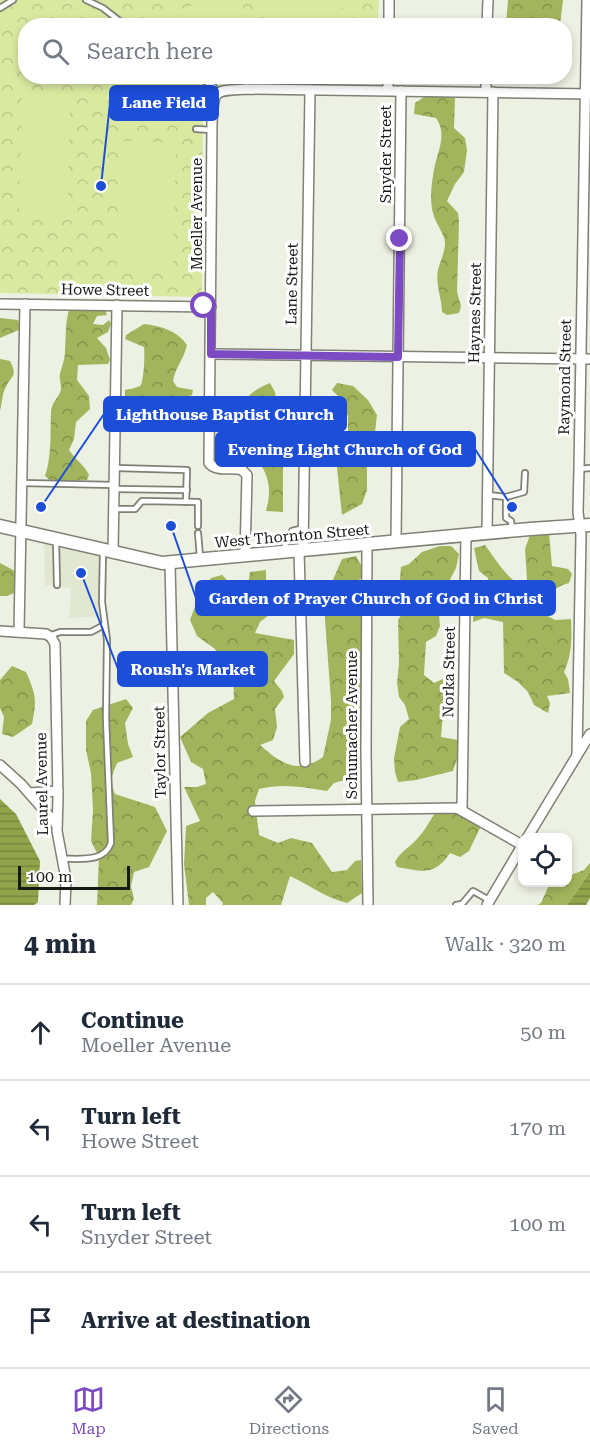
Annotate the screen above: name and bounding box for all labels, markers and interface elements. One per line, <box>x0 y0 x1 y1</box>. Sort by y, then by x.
search box <box>18 18 572 84</box>
icon: search <box>39 35 72 68</box>
text: Search here <box>87 39 213 64</box>
callout: Lane Field <box>110 86 218 120</box>
text: Lane Field <box>122 93 207 112</box>
street label: Snyder Street <box>377 104 395 203</box>
street label: Moeller Avenue <box>188 158 206 270</box>
route end <box>386 225 412 251</box>
street label: Lane Street <box>282 242 302 325</box>
street label: Haynes Street <box>465 262 485 364</box>
street label: Howe Street <box>61 280 150 300</box>
route start <box>190 292 216 318</box>
street label: Raymond Street <box>555 319 575 435</box>
callout: Lighthouse Baptist Church <box>104 397 346 431</box>
text: Lighthouse Baptist Church <box>116 405 334 424</box>
callout: Evening Light Church of God <box>216 432 475 466</box>
text: Evening Light Church of God <box>228 440 463 459</box>
street label: West Thornton Street <box>214 520 371 552</box>
callout: Garden of Prayer Church of God in Christ <box>196 581 555 615</box>
text: Garden of Prayer Church of God in Christ <box>209 589 544 608</box>
street label: Norka Street <box>439 626 459 718</box>
street label: Schumacher Avenue <box>343 651 361 799</box>
callout: Roush's Market <box>118 652 267 686</box>
text: Roush's Market <box>131 660 256 679</box>
street label: Taylor Street <box>150 705 170 798</box>
street label: Laurel Avenue <box>32 732 52 836</box>
map controls <box>518 833 572 887</box>
button: locate <box>518 833 572 887</box>
scale bar <box>18 863 130 890</box>
text: 100 m <box>27 867 73 886</box>
text: 4 min <box>24 929 96 959</box>
text: Walk · 320 m <box>445 932 566 956</box>
text: Continue <box>81 1008 184 1033</box>
icon: ahead <box>24 1016 57 1049</box>
text: 50 m <box>520 1020 566 1044</box>
text: Moeller Avenue <box>81 1033 231 1057</box>
text: Turn left <box>81 1104 181 1129</box>
icon: left <box>24 1112 57 1145</box>
text: 170 m <box>509 1116 566 1140</box>
text: Howe Street <box>81 1129 199 1153</box>
text: Turn left <box>81 1200 181 1225</box>
icon: left <box>24 1208 57 1241</box>
text: 100 m <box>509 1212 566 1236</box>
text: Snyder Street <box>81 1225 212 1249</box>
icon: arrive <box>24 1304 57 1337</box>
text: Arrive at destination <box>81 1308 310 1333</box>
tab: Map <box>71 1383 106 1438</box>
tab: Directions <box>249 1383 329 1438</box>
tab: Saved <box>472 1383 519 1438</box>

